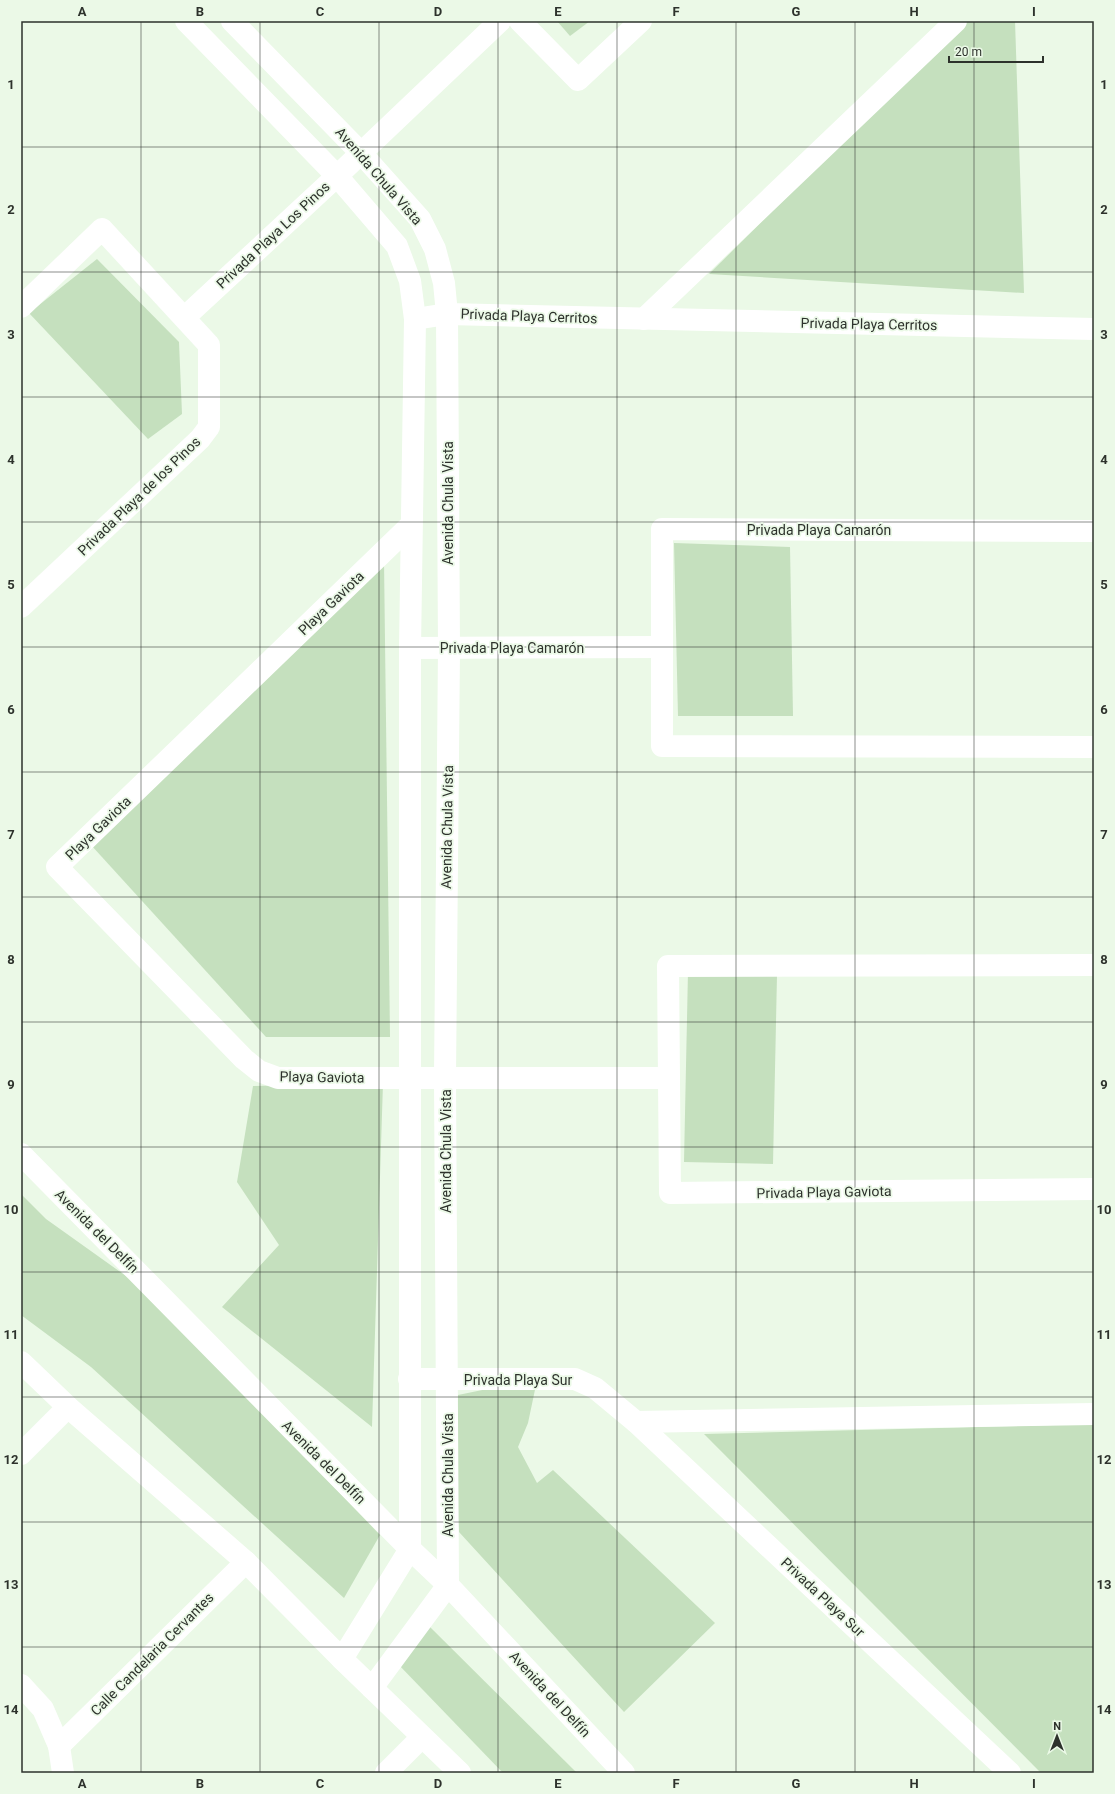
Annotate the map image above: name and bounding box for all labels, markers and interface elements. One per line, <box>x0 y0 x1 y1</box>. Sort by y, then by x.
text: A <box>78 4 87 19</box>
text: B <box>196 4 204 19</box>
text: C <box>316 4 325 19</box>
text: D <box>434 4 442 19</box>
text: E <box>554 4 562 19</box>
text: F <box>672 4 680 19</box>
text: G <box>792 4 801 19</box>
text: H <box>909 4 919 19</box>
text: I <box>1032 4 1036 19</box>
scale bar <box>949 38 1043 64</box>
text: 20 m <box>955 45 982 59</box>
text: 1 <box>7 77 15 92</box>
text: 1 <box>1100 77 1108 92</box>
street label: Avenida Chula Vista <box>332 124 426 228</box>
street label: Privada Playa Los Pinos <box>213 178 333 292</box>
text: 2 <box>7 202 15 217</box>
text: 2 <box>1100 202 1108 217</box>
street label: Privada Playa Cerritos <box>460 306 598 326</box>
street label: Privada Playa Cerritos <box>801 315 937 333</box>
text: 3 <box>7 327 15 342</box>
text: 3 <box>1100 327 1108 342</box>
street label: Privada Playa de los Pinos <box>75 433 203 559</box>
street label: Avenida Chula Vista <box>440 441 456 565</box>
text: 4 <box>7 452 15 467</box>
text: 4 <box>1100 452 1108 467</box>
street label: Privada Playa Camarón <box>747 522 891 538</box>
street label: Playa Gaviota <box>295 568 367 638</box>
text: 5 <box>7 577 15 592</box>
text: 5 <box>1100 577 1108 592</box>
street label: Privada Playa Camarón <box>440 640 584 656</box>
text: 6 <box>7 702 15 717</box>
text: 6 <box>1100 702 1108 717</box>
street label: Avenida Chula Vista <box>438 765 456 889</box>
street label: Playa Gaviota <box>62 793 134 863</box>
text: 7 <box>7 827 15 842</box>
text: 7 <box>1100 827 1108 842</box>
text: 8 <box>7 952 15 967</box>
text: 8 <box>1100 952 1108 967</box>
street label: Playa Gaviota <box>279 1068 365 1086</box>
text: 9 <box>7 1077 15 1092</box>
text: 9 <box>1100 1077 1108 1092</box>
street label: Avenida Chula Vista <box>438 1089 454 1213</box>
street label: Privada Playa Gaviota <box>756 1183 892 1201</box>
street label: Avenida del Delfín <box>52 1186 142 1276</box>
text: 10 <box>4 1202 18 1217</box>
text: 10 <box>1097 1202 1111 1217</box>
text: 11 <box>4 1327 18 1342</box>
text: 11 <box>1097 1327 1111 1342</box>
street label: Privada Playa Sur <box>464 1372 572 1388</box>
street label: Avenida Chula Vista <box>440 1413 456 1537</box>
street label: Avenida del Delfín <box>279 1417 369 1507</box>
text: 12 <box>4 1452 18 1467</box>
text: 12 <box>1097 1452 1111 1467</box>
street label: Privada Playa Sur <box>778 1554 868 1640</box>
text: 13 <box>4 1577 18 1592</box>
text: 13 <box>1097 1577 1111 1592</box>
street label: Calle Candelaria Cervantes <box>87 1589 217 1719</box>
street label: Avenida del Delfín <box>506 1648 594 1740</box>
text: 14 <box>4 1702 19 1717</box>
text: 14 <box>1097 1702 1112 1717</box>
north arrow <box>1037 1716 1077 1756</box>
text: N <box>1053 1720 1061 1733</box>
text: A <box>78 1776 87 1791</box>
text: B <box>196 1776 204 1791</box>
text: C <box>316 1776 325 1791</box>
text: D <box>434 1776 442 1791</box>
text: E <box>554 1776 562 1791</box>
text: F <box>672 1776 680 1791</box>
text: G <box>792 1776 801 1791</box>
text: H <box>909 1776 919 1791</box>
text: I <box>1032 1776 1036 1791</box>

